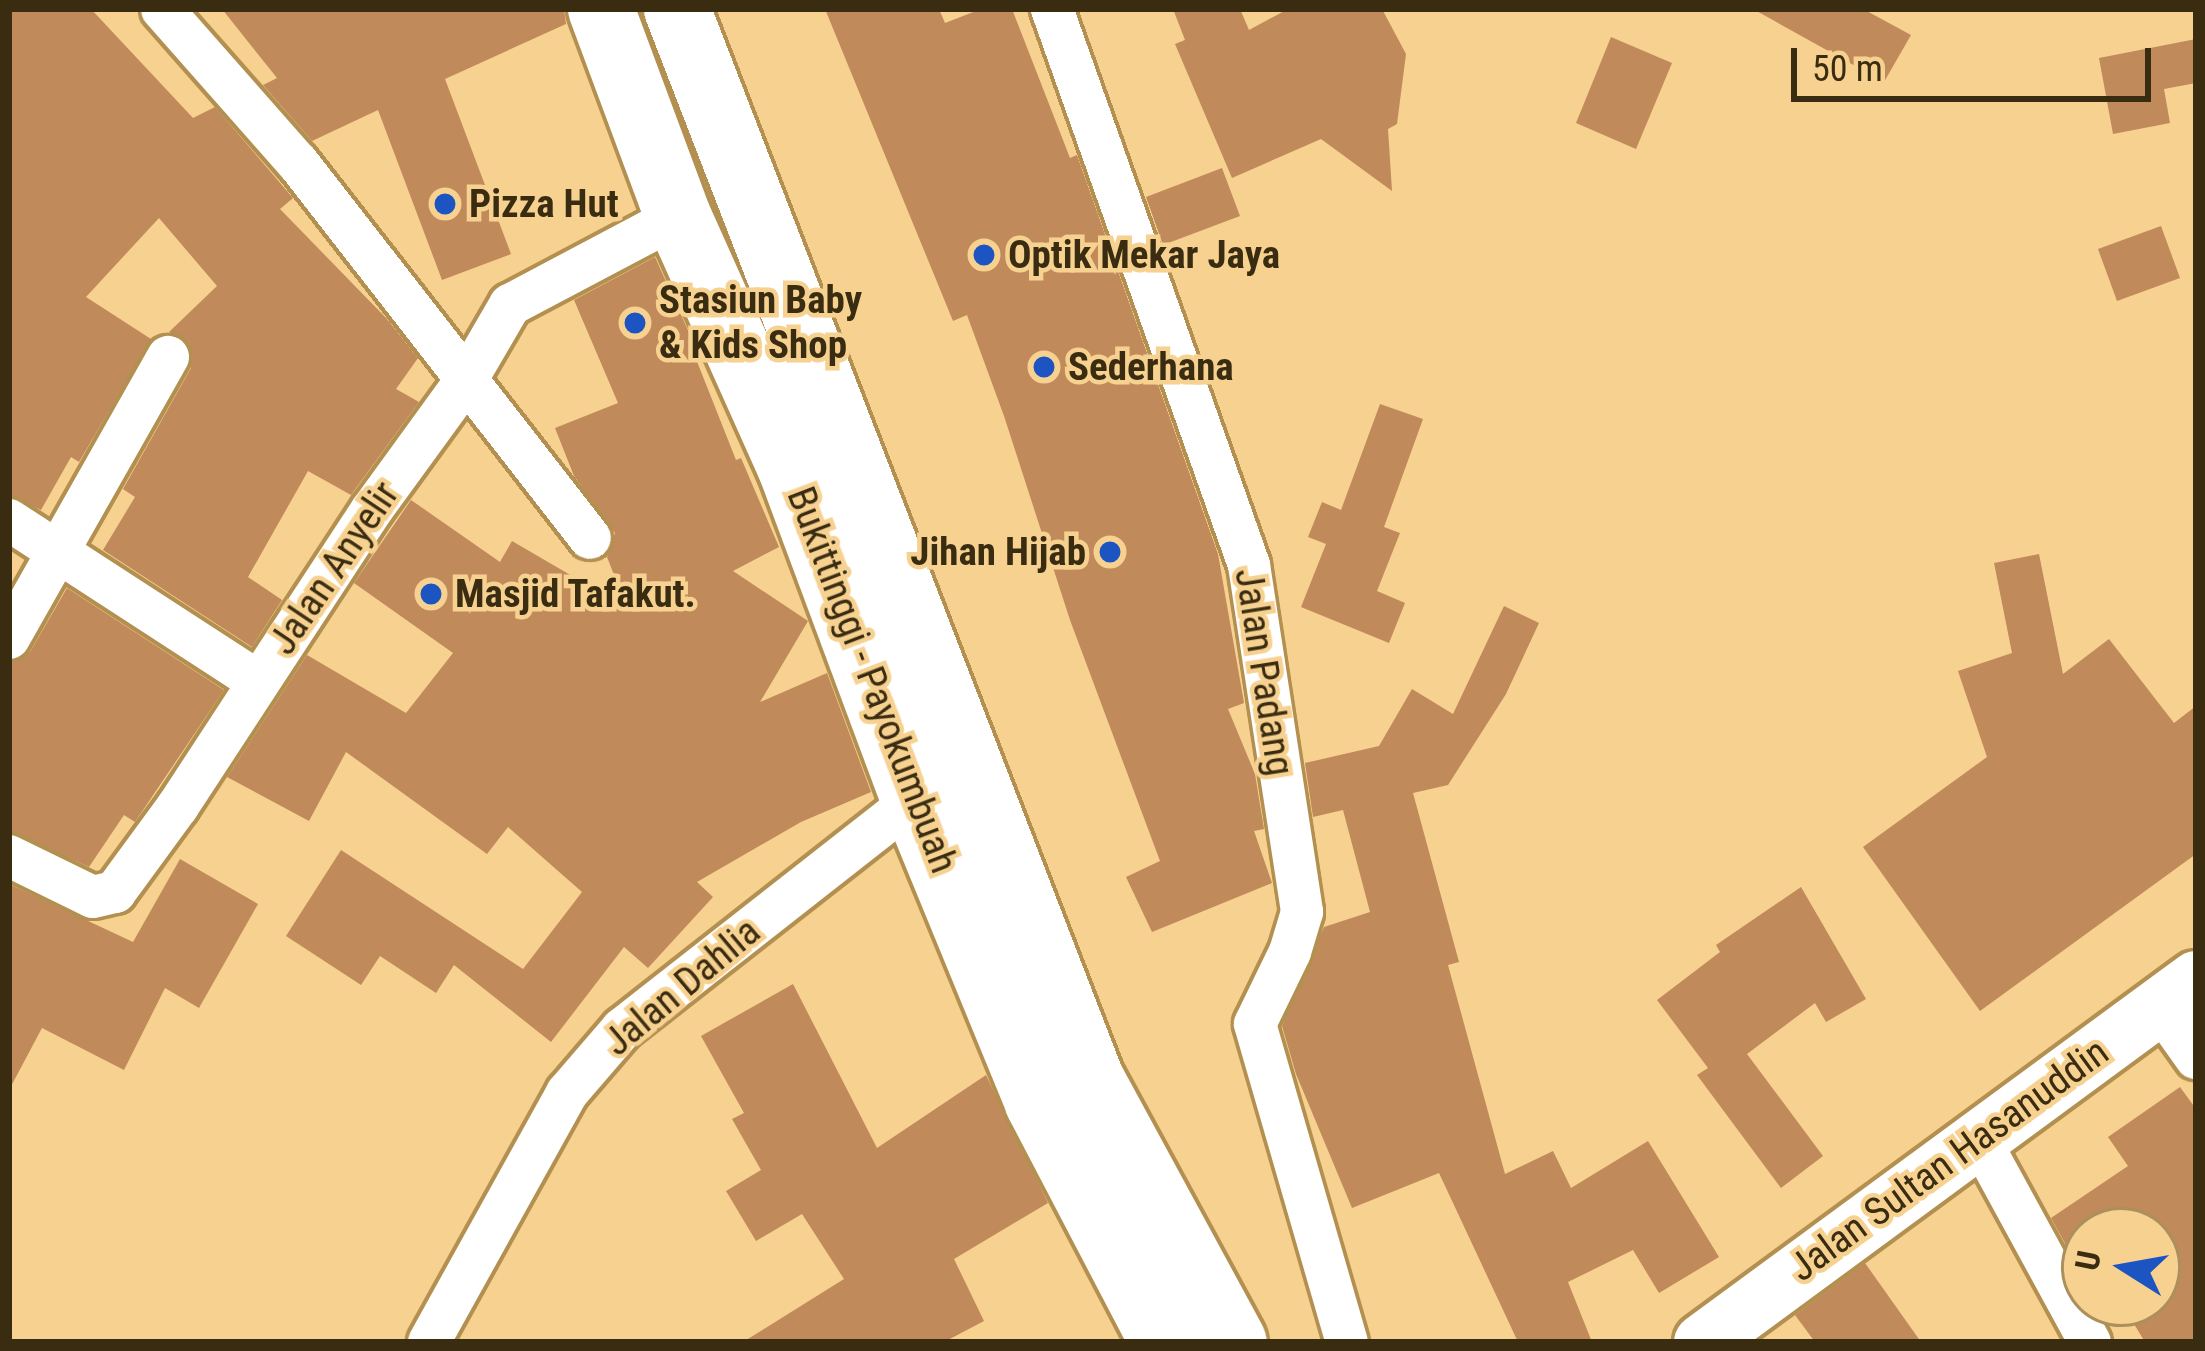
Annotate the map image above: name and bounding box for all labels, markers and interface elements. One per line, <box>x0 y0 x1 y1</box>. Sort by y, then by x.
scale bar <box>1797 24 2157 98</box>
text: 50 m <box>1812 48 1883 90</box>
place label: Pizza Hut <box>469 181 619 227</box>
marker: Pizza Hut <box>432 191 458 217</box>
place label: Optik Mekar Jaya <box>1008 232 1280 278</box>
marker: Optik Mekar Jaya <box>971 242 997 268</box>
place label: Stasiun Baby & Kids Shop <box>659 278 862 369</box>
marker: Stasiun Baby & Kids Shop <box>622 310 648 336</box>
place label: Sederhana <box>1068 344 1234 390</box>
marker: Sederhana <box>1031 354 1057 380</box>
street label: Jalan Anyelir <box>259 473 409 663</box>
street label: Bukittinggi - Payokumbuah <box>777 481 967 879</box>
place label: Jihan Hijab <box>910 529 1086 575</box>
marker: Jihan Hijab <box>1097 539 1123 565</box>
street label: Jalan Padang <box>1225 565 1303 779</box>
place label: Masjid Tafakut. <box>455 571 697 617</box>
marker: Masjid Tafakut. <box>418 581 444 607</box>
street label: Jalan Dahlia <box>594 908 770 1066</box>
street label: Jalan Sultan Hasanuddin <box>1780 1029 2118 1291</box>
north arrow <box>2061 1207 2181 1327</box>
text: U <box>2067 1248 2109 1274</box>

